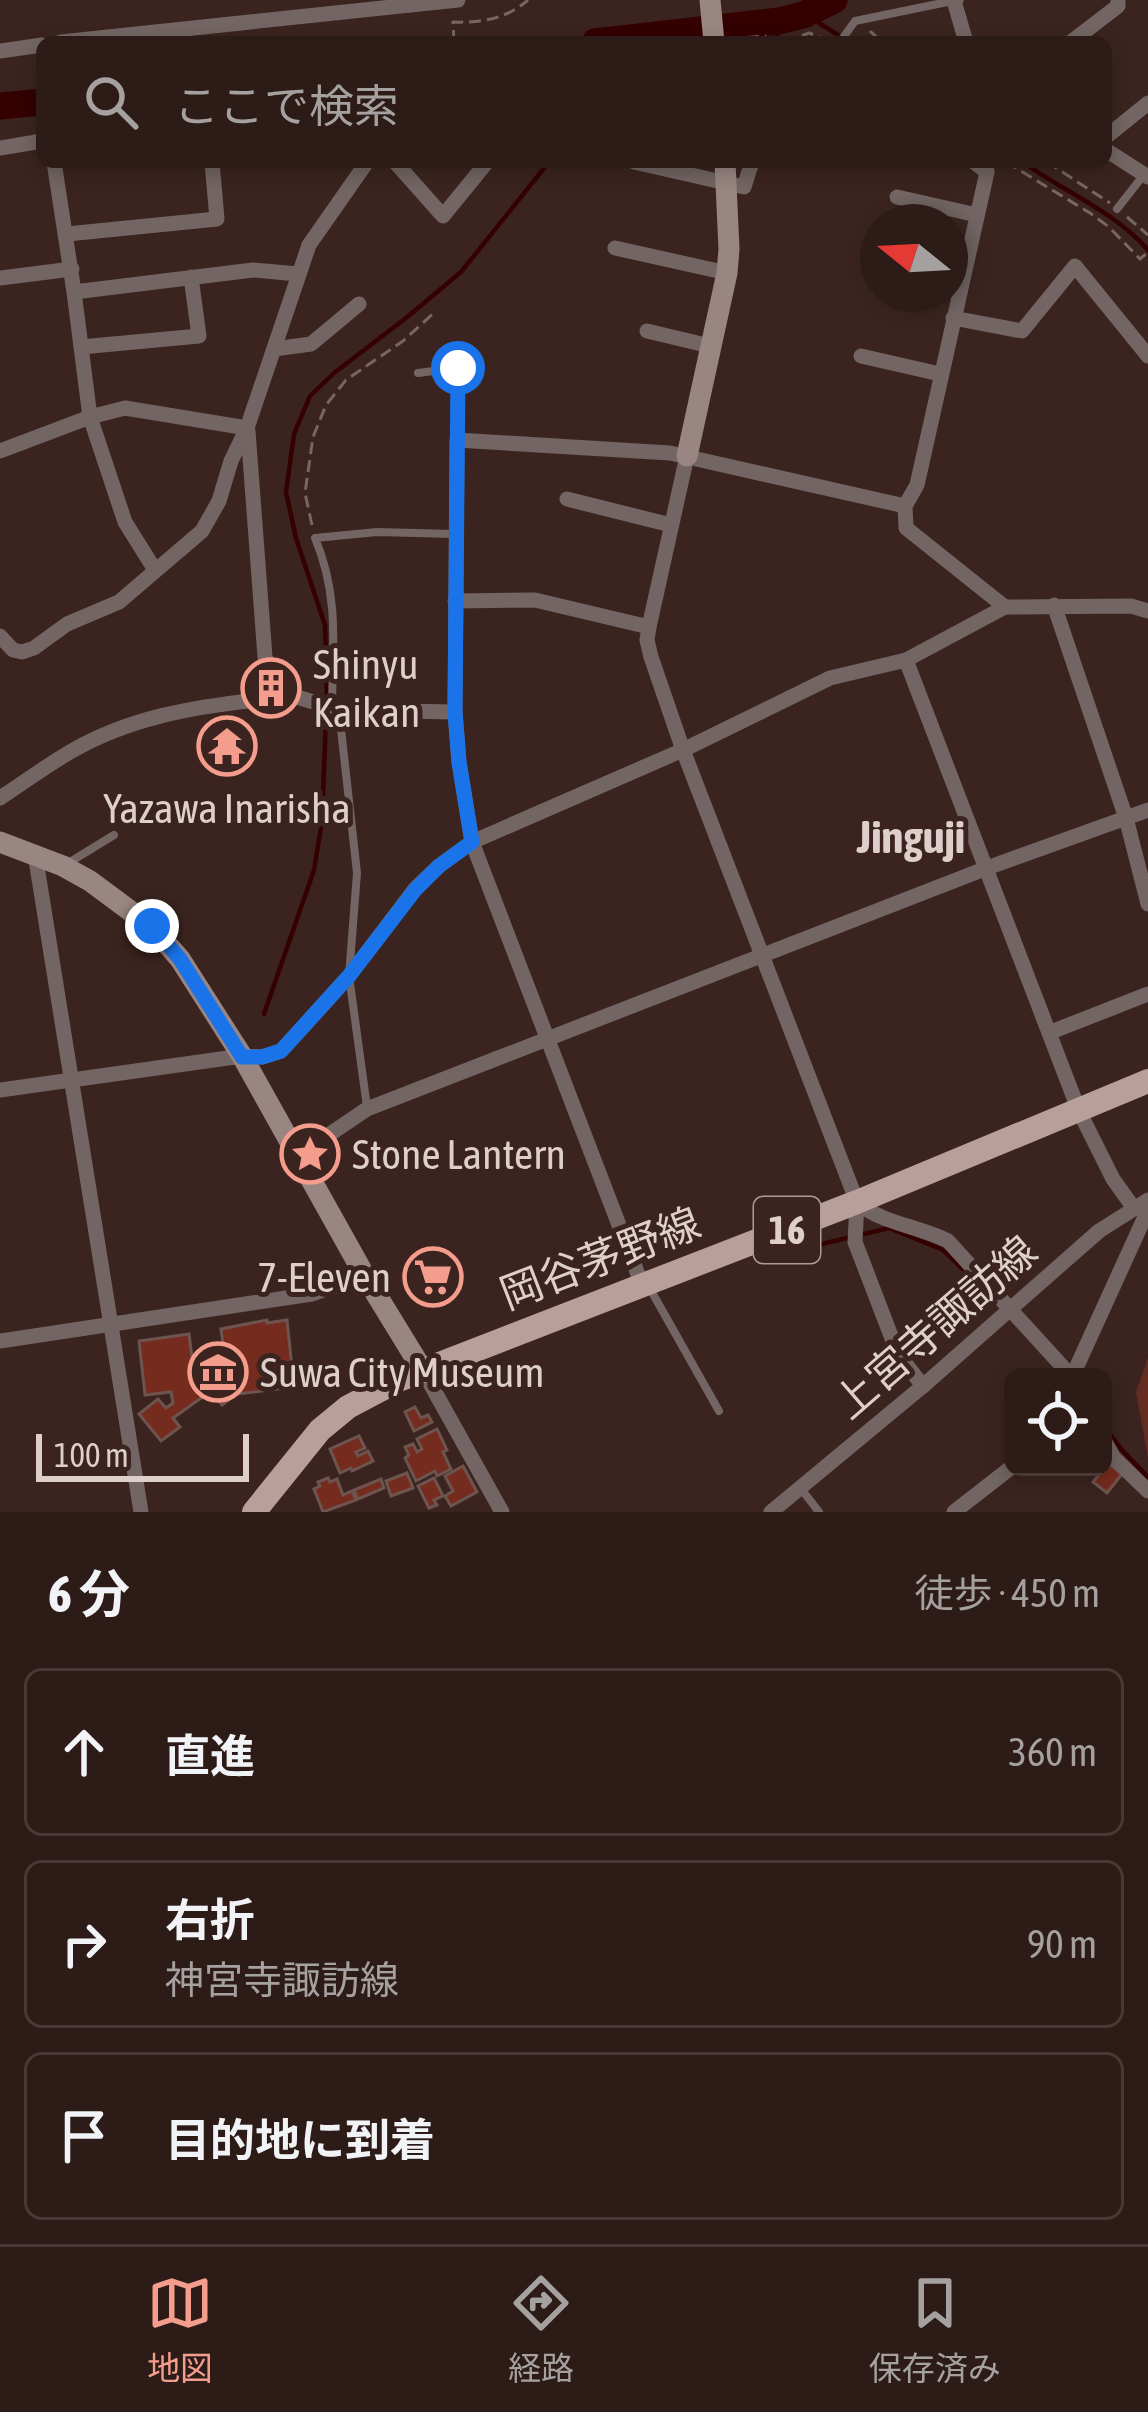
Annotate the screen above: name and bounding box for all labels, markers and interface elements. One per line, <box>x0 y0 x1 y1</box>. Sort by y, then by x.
search box <box>36 36 1112 168</box>
icon: search <box>78 69 144 135</box>
text: ここで検索 <box>174 80 399 132</box>
north arrow <box>860 204 968 312</box>
route start <box>431 341 485 395</box>
place label: Shinyu Kaikan <box>313 640 420 736</box>
building icon: Shinyu Kaikan <box>240 657 302 719</box>
temple icon: Yazawa Inarisha <box>196 715 258 777</box>
place label: Yazawa Inarisha <box>103 784 351 832</box>
district label: Jinguji <box>856 811 965 863</box>
route end <box>125 899 179 953</box>
place icon: Stone Lantern <box>279 1123 341 1185</box>
place label: Stone Lantern <box>352 1130 566 1178</box>
road number: 16 <box>754 1197 820 1263</box>
street label: 岡谷茅野線 <box>493 1198 707 1318</box>
street label: 上宮寺諏訪線 <box>824 1226 1046 1428</box>
supermarket icon: 7-Eleven <box>402 1246 464 1308</box>
place label: 7-Eleven <box>257 1253 391 1301</box>
museum icon: Suwa City Museum <box>187 1341 249 1403</box>
place label: Suwa City Museum <box>260 1348 544 1396</box>
map controls <box>1004 1368 1112 1476</box>
button: locate <box>1004 1368 1112 1476</box>
scale bar <box>36 1428 249 1481</box>
text: 100 m <box>54 1436 129 1474</box>
text: 6 分 <box>48 1564 130 1623</box>
text: 徒歩 · 450 m <box>915 1571 1100 1615</box>
icon: ahead <box>51 1719 117 1785</box>
text: 直進 <box>165 1730 255 1782</box>
text: 360 m <box>1009 1730 1097 1774</box>
text: 右折 <box>165 1894 255 1946</box>
icon: right <box>51 1911 117 1977</box>
text: 90 m <box>1027 1922 1097 1966</box>
text: 神宮寺諏訪線 <box>165 1958 399 2002</box>
icon: arrive <box>51 2103 117 2169</box>
text: 目的地に到着 <box>165 2114 435 2166</box>
tab: 地図 <box>147 2270 213 2390</box>
tab: 経路 <box>508 2270 574 2390</box>
tab: 保存済み <box>869 2270 1001 2390</box>

